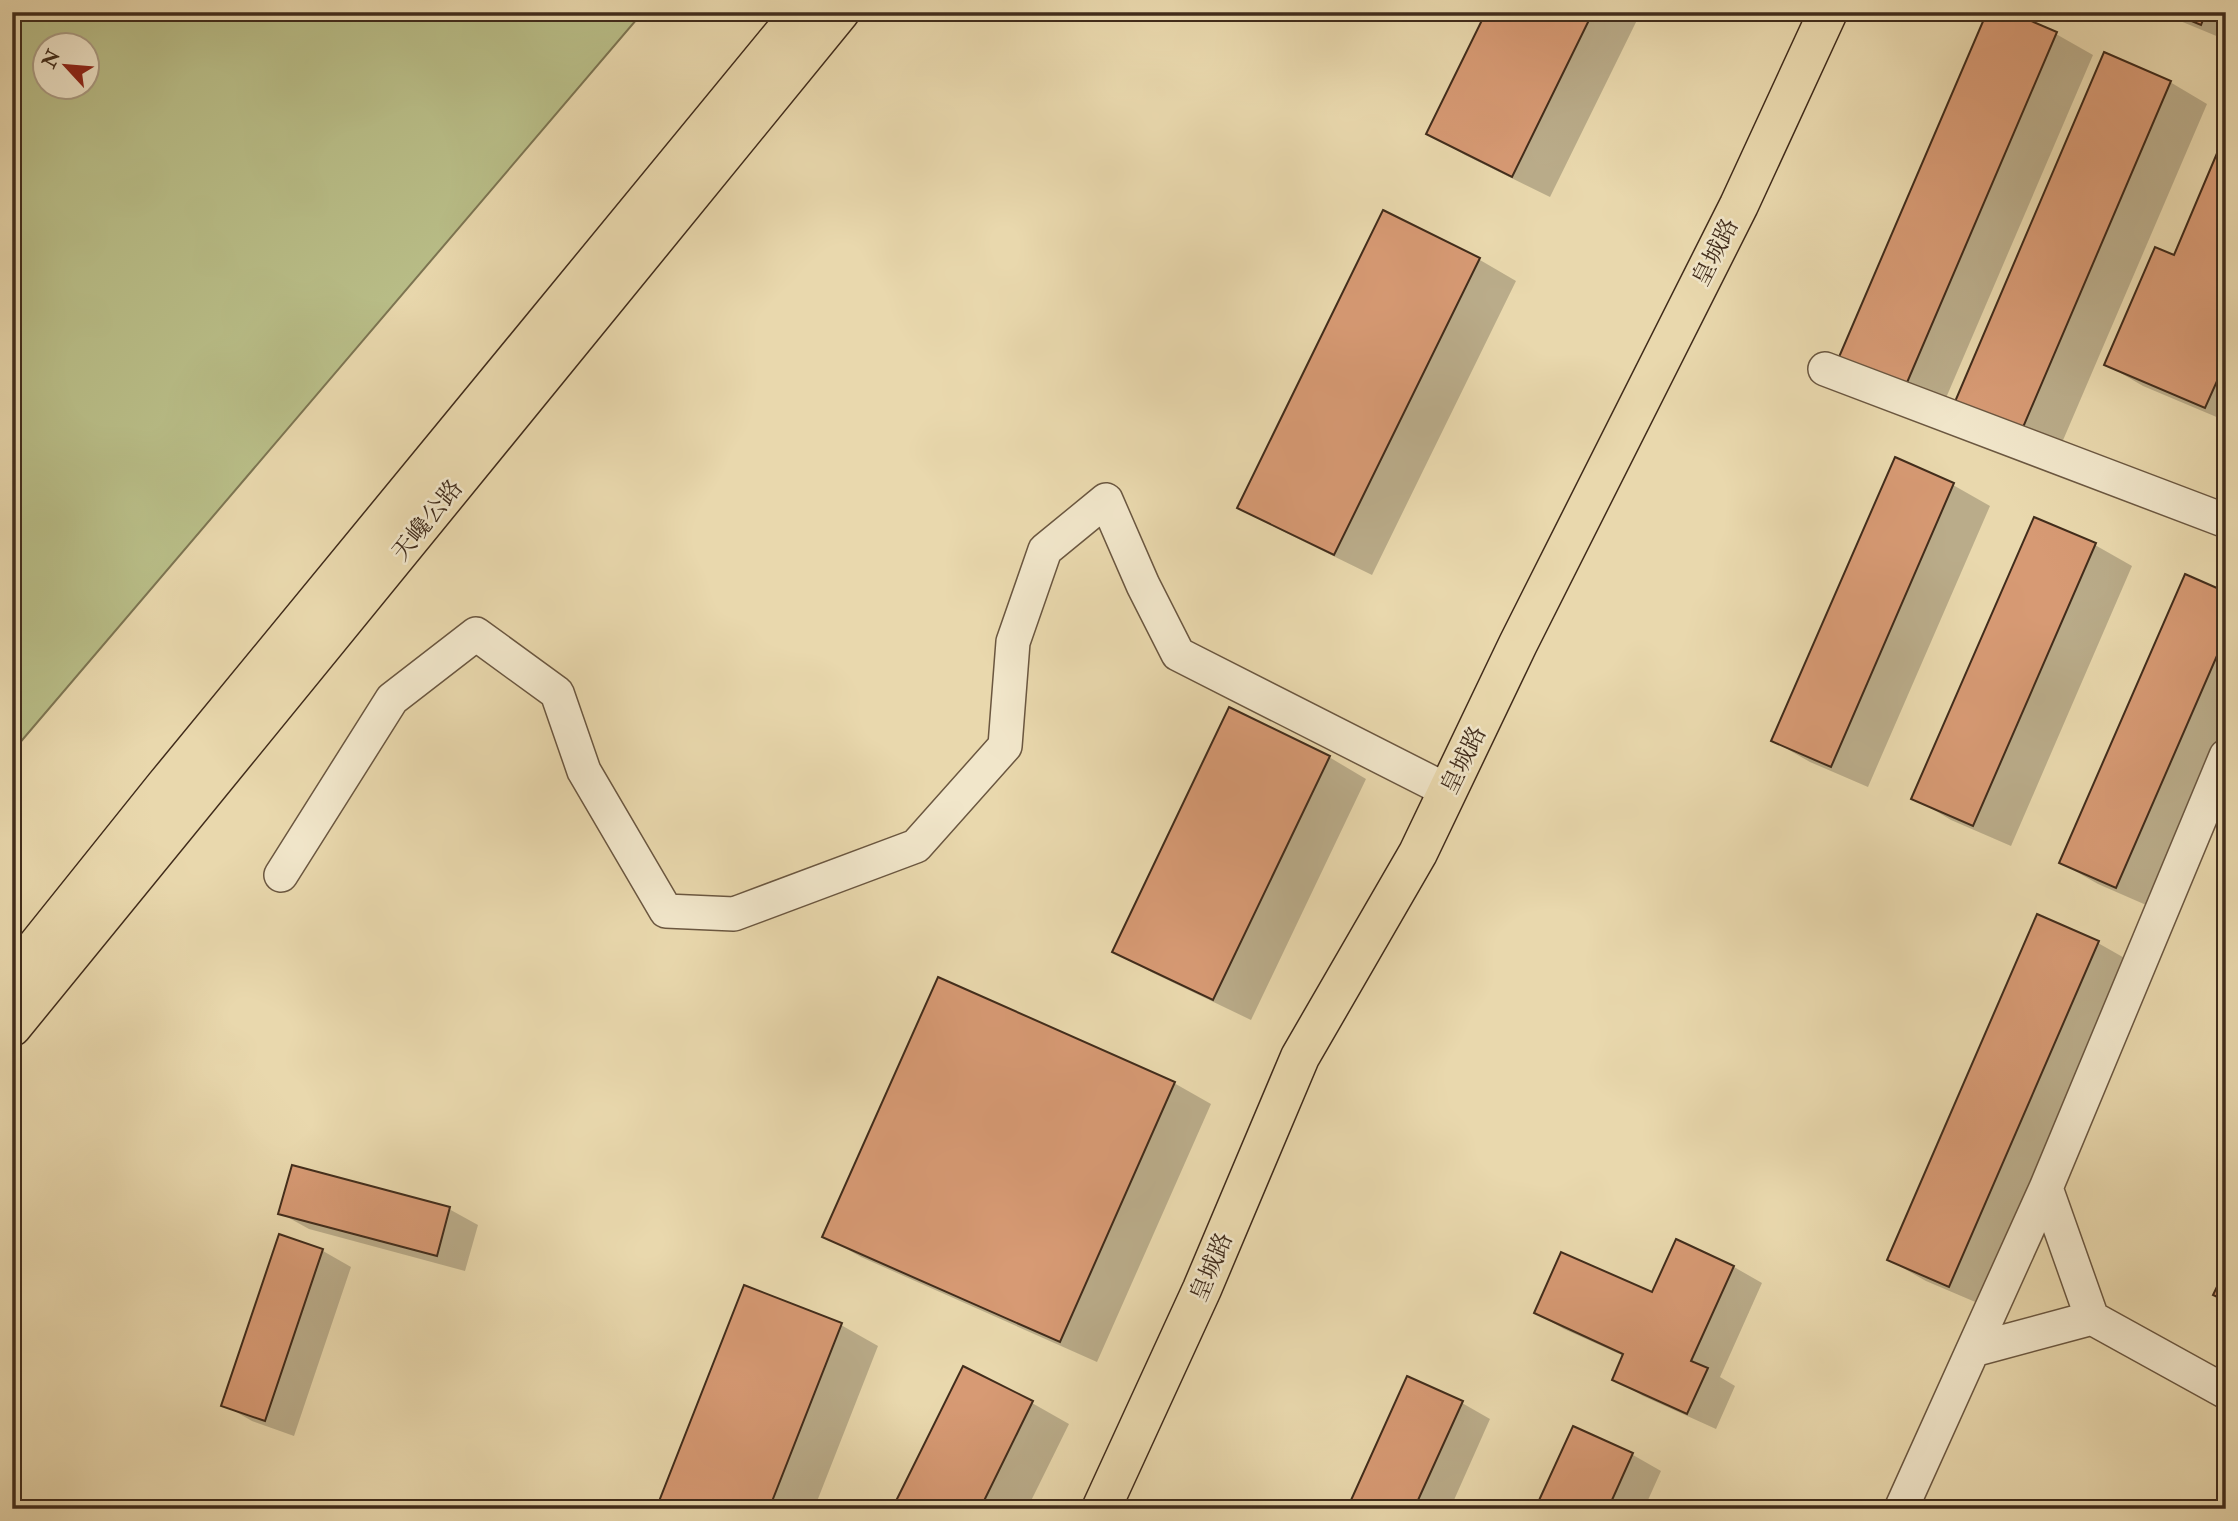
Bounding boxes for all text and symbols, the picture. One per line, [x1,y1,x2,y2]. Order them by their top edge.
north arrow [32,32,102,102]
text: N [37,45,67,73]
street label: 皇城路 [1685,213,1746,291]
street label: 天巉公路 [385,473,470,567]
street label: 皇城路 [1434,721,1493,799]
street label: 皇城路 [1183,1228,1240,1306]

